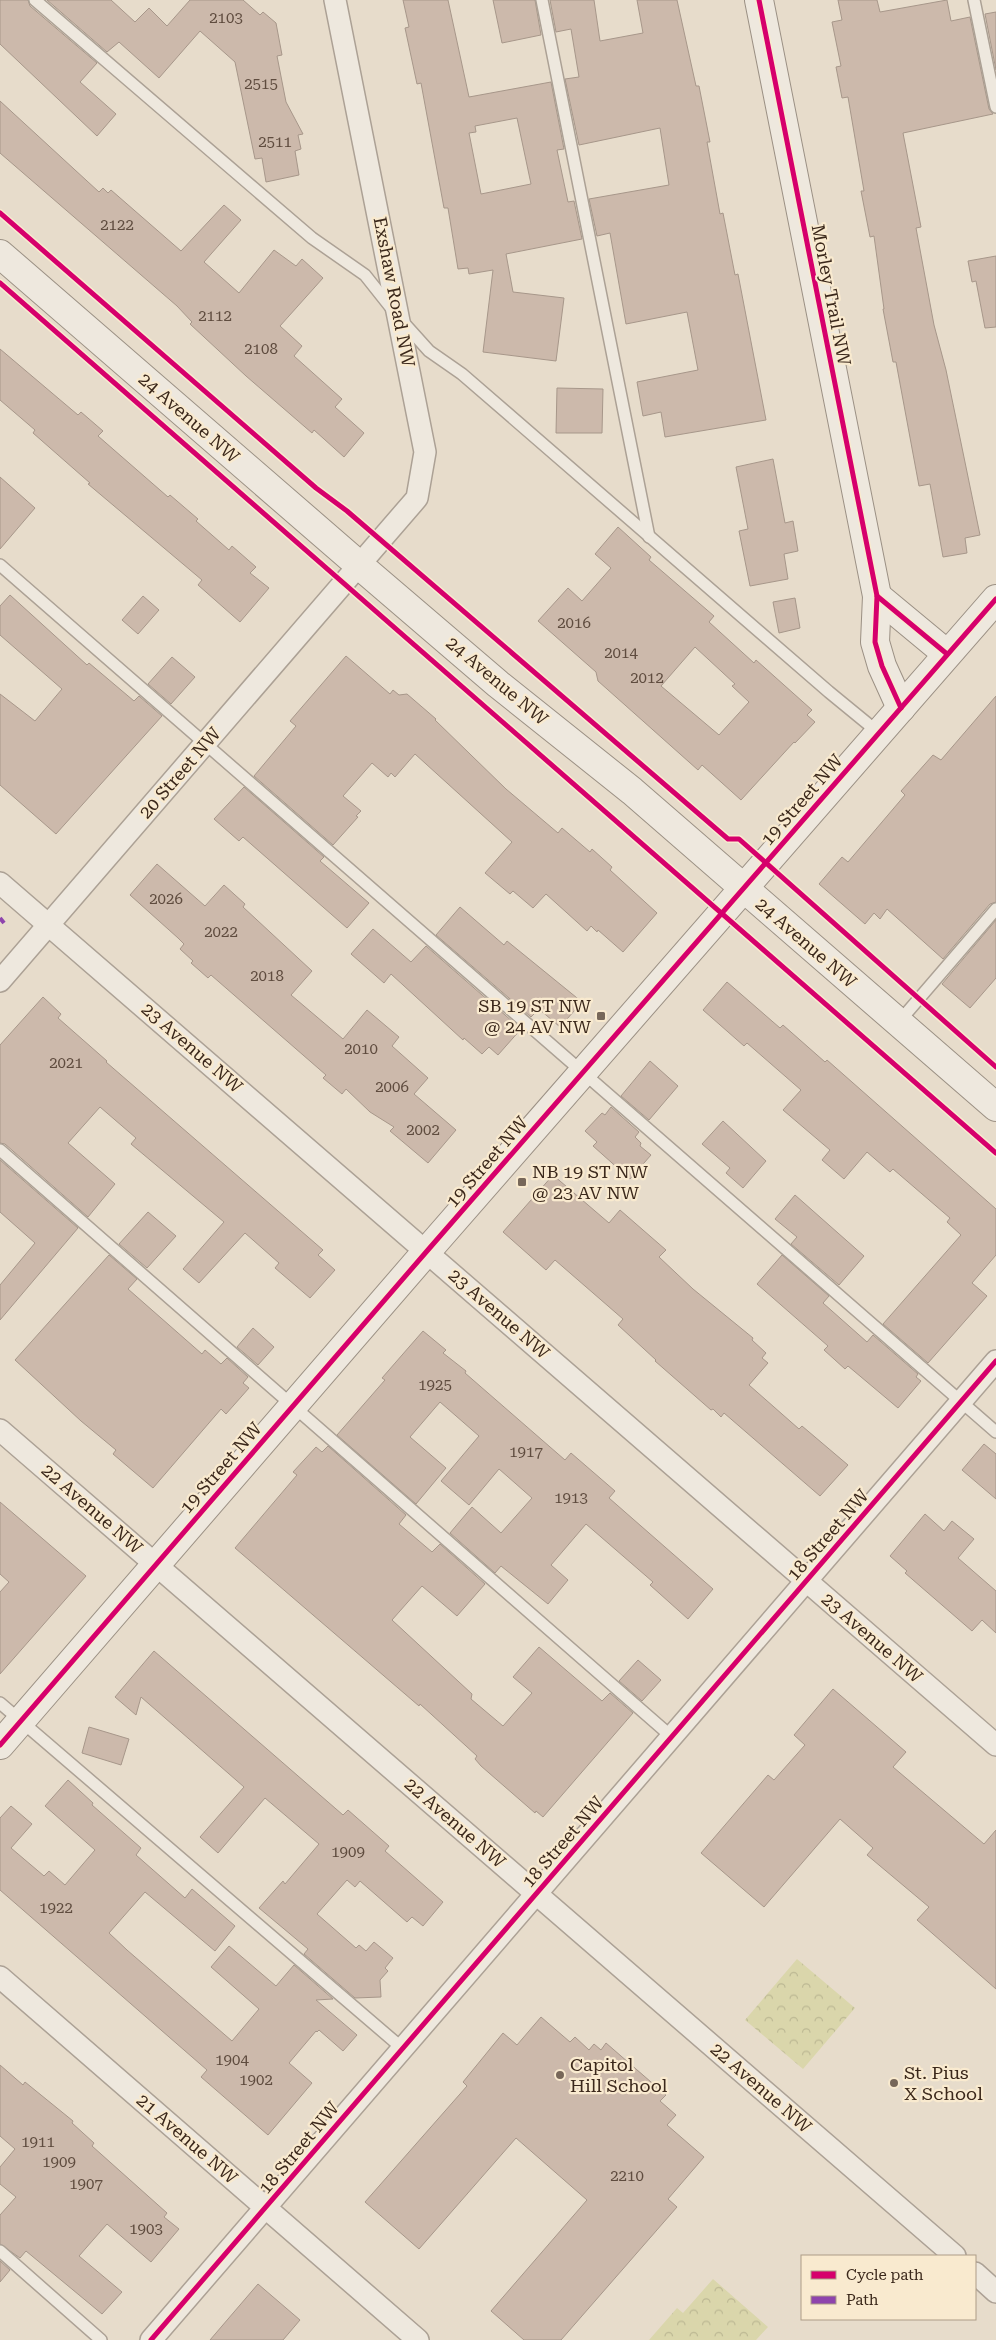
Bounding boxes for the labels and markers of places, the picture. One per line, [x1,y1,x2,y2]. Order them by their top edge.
place label: SB 19 ST NW @ 24 AV NW [478,995,592,1037]
marker: SB 19 ST NW @ 24 AV NW [595,1010,607,1022]
place label: NB 19 ST NW @ 23 AV NW [532,1161,649,1203]
marker: NB 19 ST NW @ 23 AV NW [516,1176,528,1188]
place label: Capitol Hill School [570,2054,668,2096]
place label: St. Pius X School [904,2062,983,2104]
marker: Capitol Hill School [554,2069,566,2081]
marker: St. Pius X School [888,2077,900,2089]

